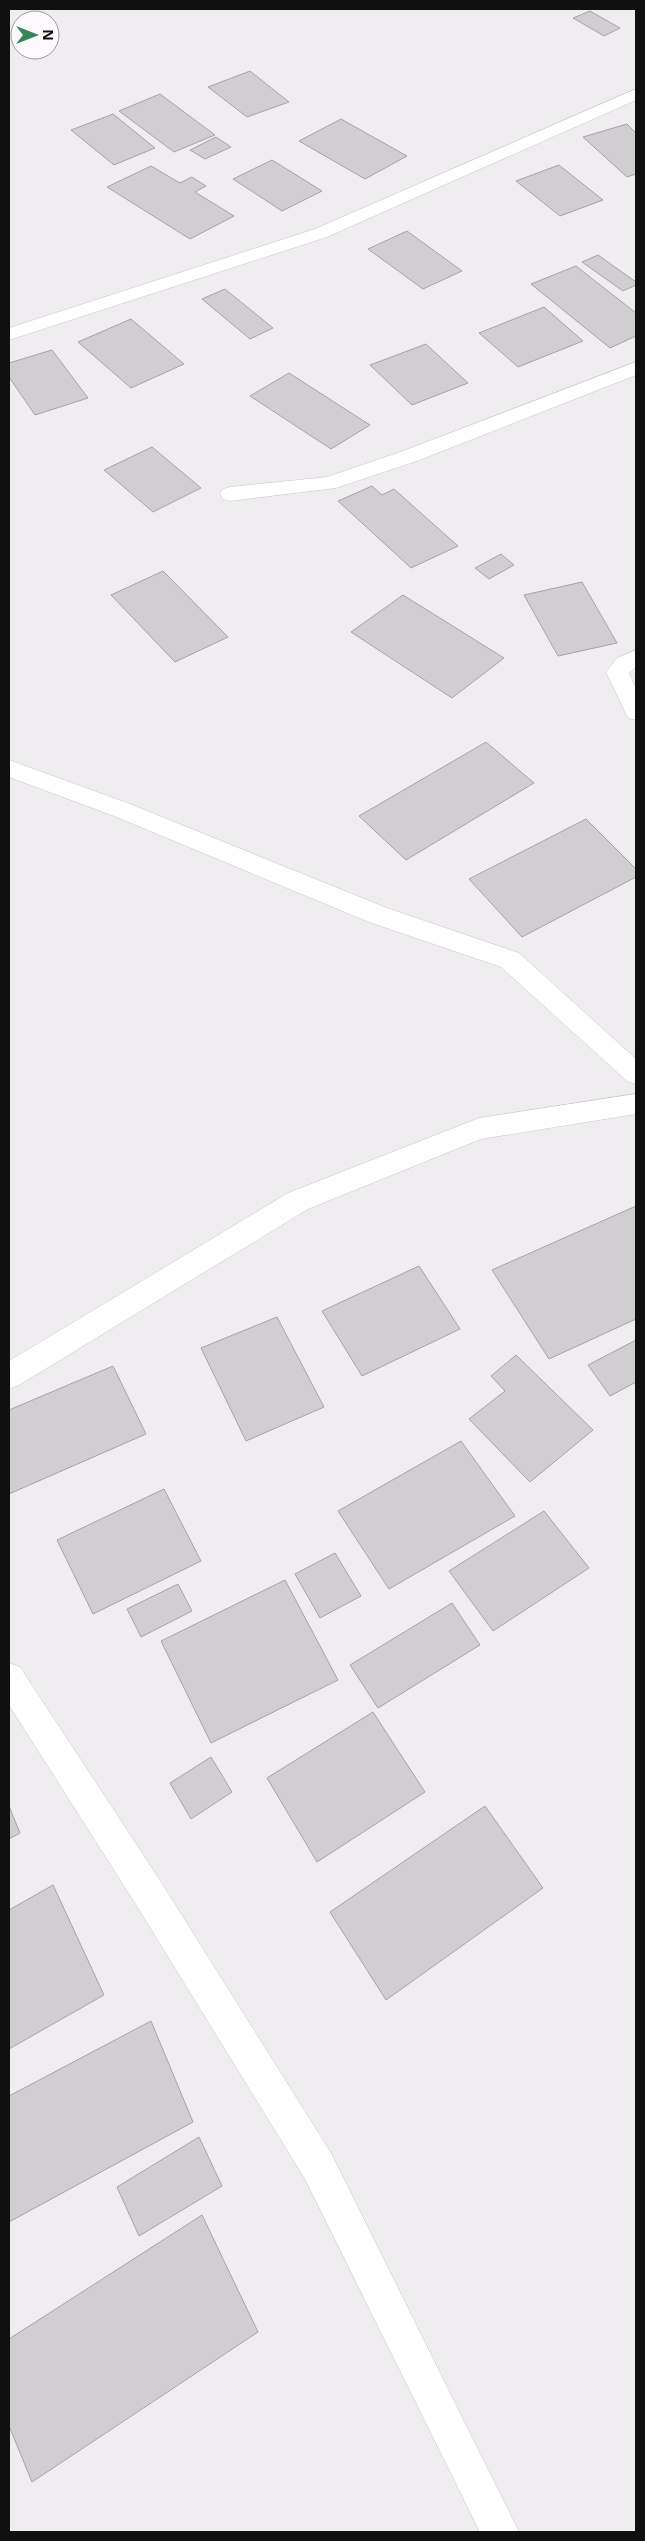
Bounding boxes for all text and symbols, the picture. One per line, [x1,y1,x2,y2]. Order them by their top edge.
north arrow [10,10,60,60]
text: N [39,29,58,41]

